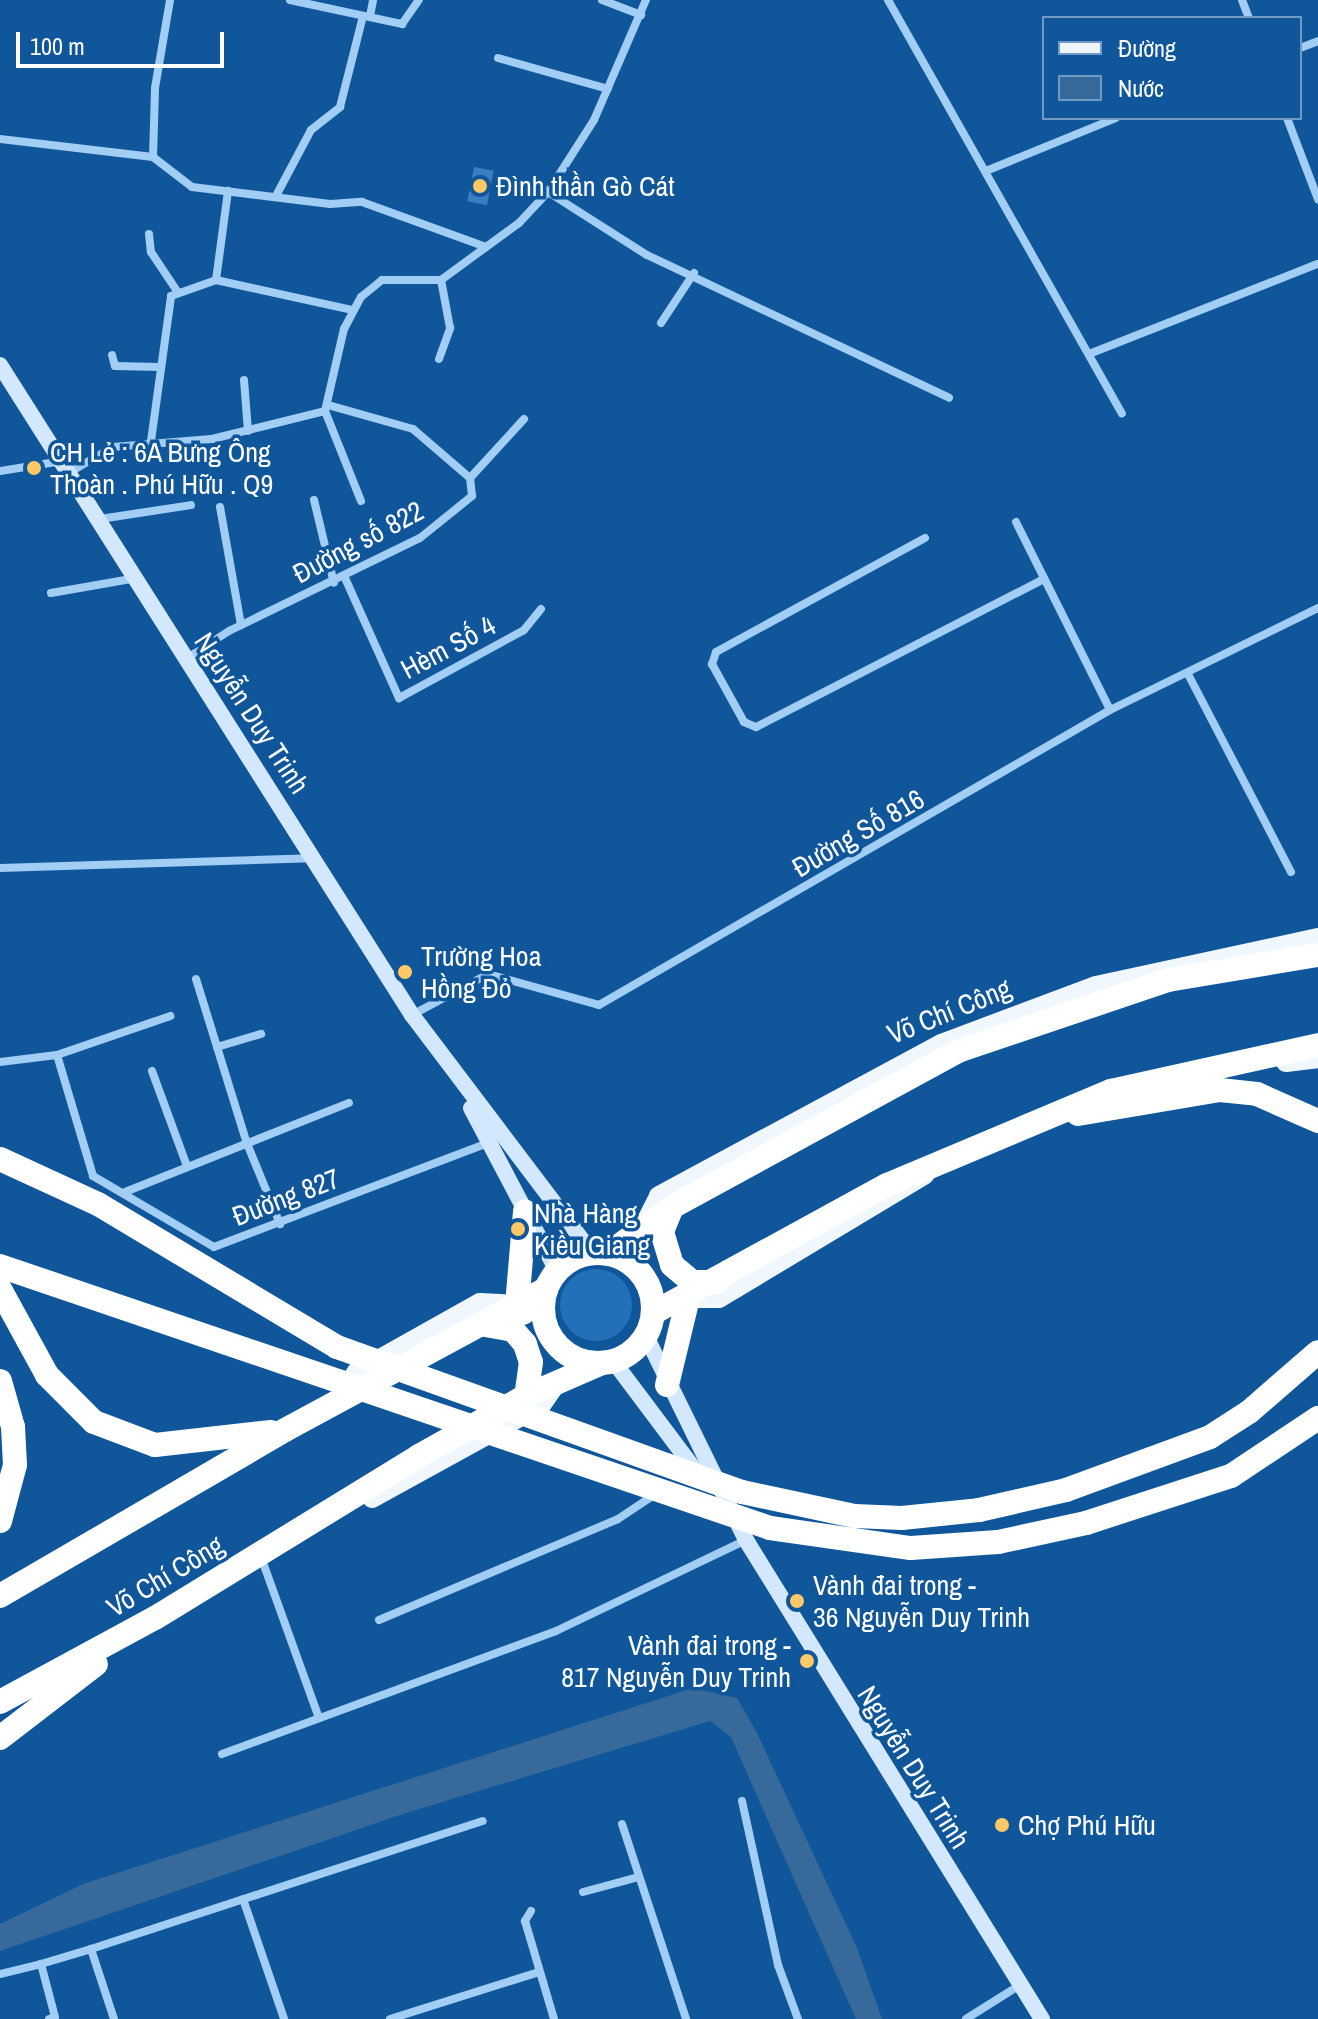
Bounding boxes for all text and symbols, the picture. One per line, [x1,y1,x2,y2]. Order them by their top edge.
scale bar [20,16,228,66]
legend [1042,16,1302,120]
text: 100 m [30,30,85,62]
text: Đường [1118,32,1176,64]
text: Nước [1118,72,1164,104]
place label: Đình thần Gò Cát [496,169,675,203]
marker: Đình thần Gò Cát [471,177,489,195]
place label: CH Lẻ : 6A Bưng Ông Thoàn . Phú Hữu . Q9 [50,435,273,501]
marker: CH Lẻ : 6A Bưng Ông Thoàn . Phú Hữu . Q9 [25,459,43,477]
street label: Đường số 822 [287,494,429,590]
street label: Hèm Số 4 [395,608,501,686]
street label: Nguyễn Duy Trinh [187,626,317,800]
street label: Đường Số 816 [786,782,930,884]
place label: Trường Hoa Hồng Đỏ [421,939,541,1005]
marker: Trường Hoa Hồng Đỏ [396,963,414,981]
street label: Võ Chí Công [882,971,1016,1051]
street label: Đường 827 [228,1161,344,1233]
place label: Nhà Hàng Kiều Giang [534,1196,650,1262]
marker: Nhà Hàng Kiều Giang [509,1220,527,1238]
street label: Võ Chí Công [101,1528,229,1624]
place label: Vành đai trong - 36 Nguyễn Duy Trinh [813,1568,1030,1634]
marker: Vành đai trong - 36 Nguyễn Duy Trinh [788,1592,806,1610]
place label: Vành đai trong - 817 Nguyễn Duy Trinh [561,1628,791,1694]
marker: Vành đai trong - 817 Nguyễn Duy Trinh [798,1652,816,1670]
street label: Nguyễn Duy Trinh [851,1679,977,1855]
place label: Chợ Phú Hữu [1018,1808,1156,1842]
marker: Chợ Phú Hữu [993,1816,1011,1834]

